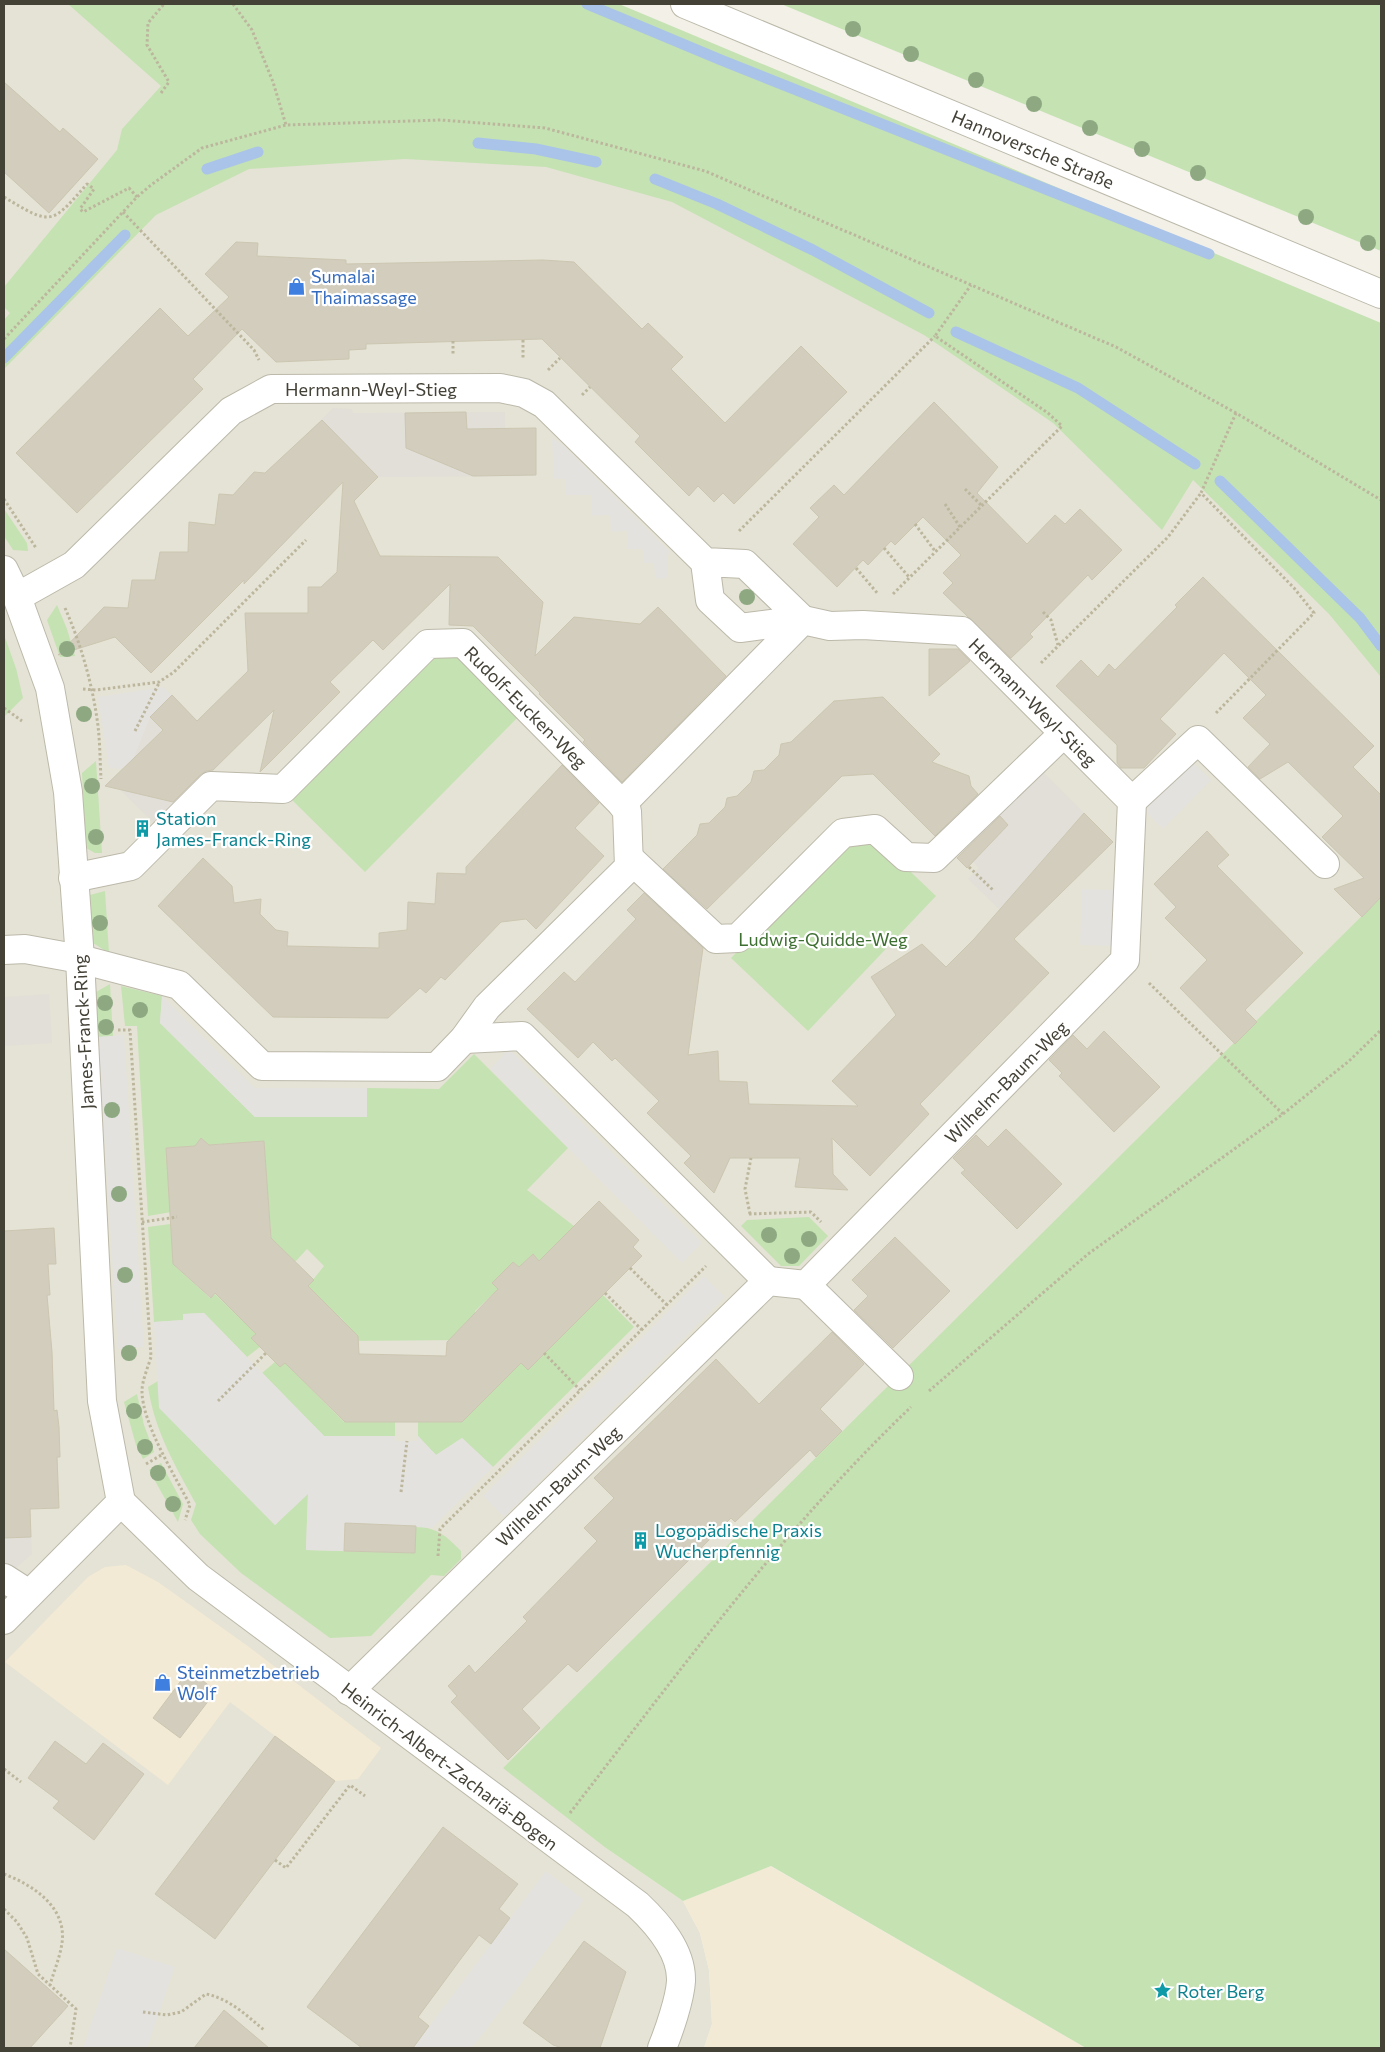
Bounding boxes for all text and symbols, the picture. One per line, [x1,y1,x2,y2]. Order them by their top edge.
street label: Hannoversche Straße [949,105,1117,193]
place label: Sumalai Thaimassage [311,265,417,308]
shop icon: Sumalai Thaimassage [287,276,307,296]
street label: Hermann-Weyl-Stieg [285,378,457,400]
street label: Hermann-Weyl-Stieg [964,633,1102,771]
street label: Rudolf-Eucken-Weg [460,641,592,773]
place label: Station James-Franck-Ring [156,807,311,850]
building icon: Station James-Franck-Ring [132,818,152,838]
park label: Ludwig-Quidde-Weg [738,928,908,950]
street label: James-Franck-Ring [68,954,98,1110]
street label: Wilhelm-Baum-Weg [940,1016,1072,1148]
street label: Wilhelm-Baum-Weg [491,1421,625,1551]
place label: Logopädische Praxis Wucherpfennig [655,1519,822,1562]
building icon: Logopädische Praxis Wucherpfennig [631,1530,651,1550]
place label: Steinmetzbetrieb Wolf [177,1661,320,1704]
shop icon: Steinmetzbetrieb Wolf [153,1672,173,1692]
street label: Heinrich-Albert-Zachariä-Bogen [337,1677,563,1855]
place label: Roter Berg [1177,1980,1265,2002]
place icon: Roter Berg [1153,1981,1173,2001]

